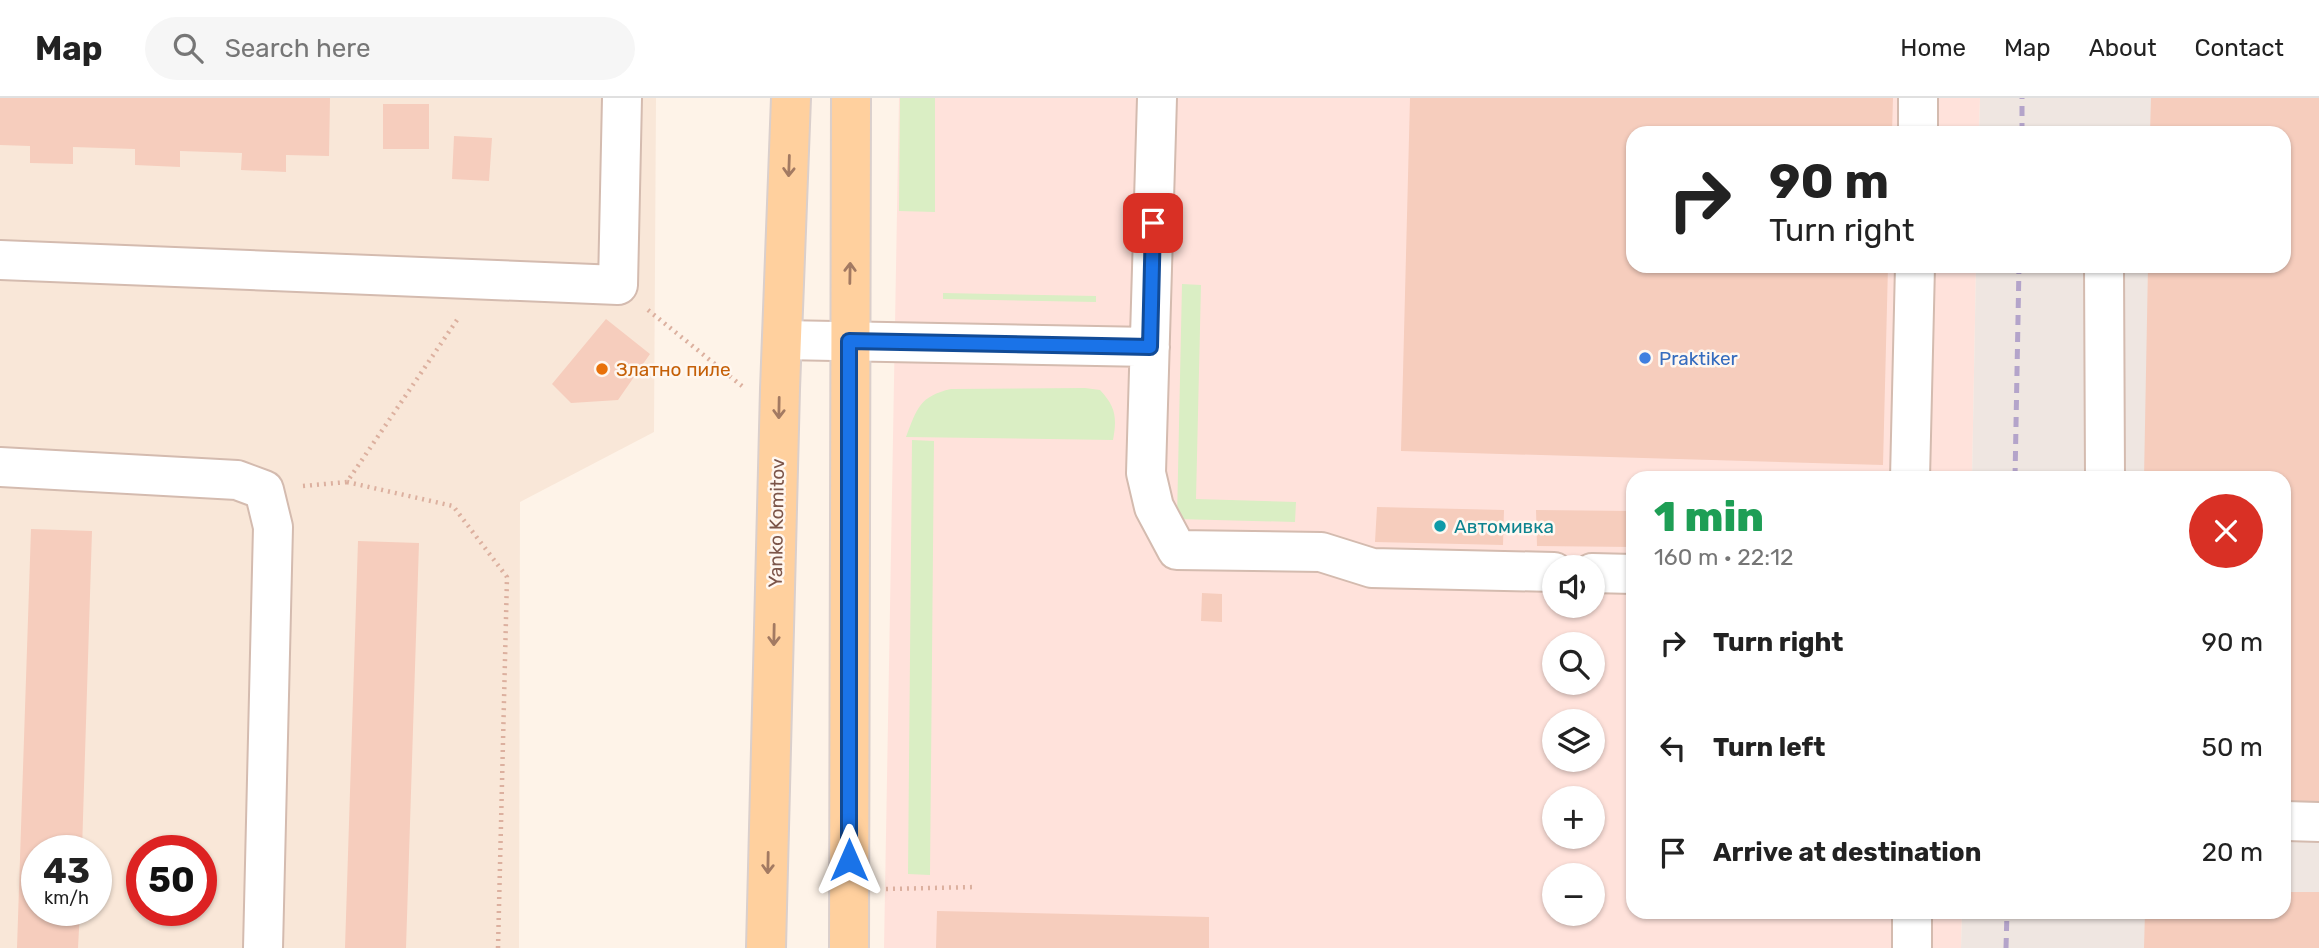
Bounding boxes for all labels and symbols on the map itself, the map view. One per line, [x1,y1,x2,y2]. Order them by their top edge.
one-way arrow [782,154,795,177]
pin [1123,193,1183,253]
one-way arrow [843,262,857,285]
place label: Praktiker [1659,347,1739,370]
marker: Praktiker [1637,350,1653,366]
place label: Златно пиле [616,358,731,381]
marker: Златно пиле [594,361,610,377]
one-way arrow [773,396,786,419]
street label: Yanko Komitov [764,458,789,588]
place label: Автомивка [1454,515,1554,538]
marker: Автомивка [1432,518,1448,534]
one-way arrow [767,624,780,647]
position arrow [812,823,886,897]
speed limit sign: 50 [126,835,217,926]
one-way arrow [762,851,775,874]

